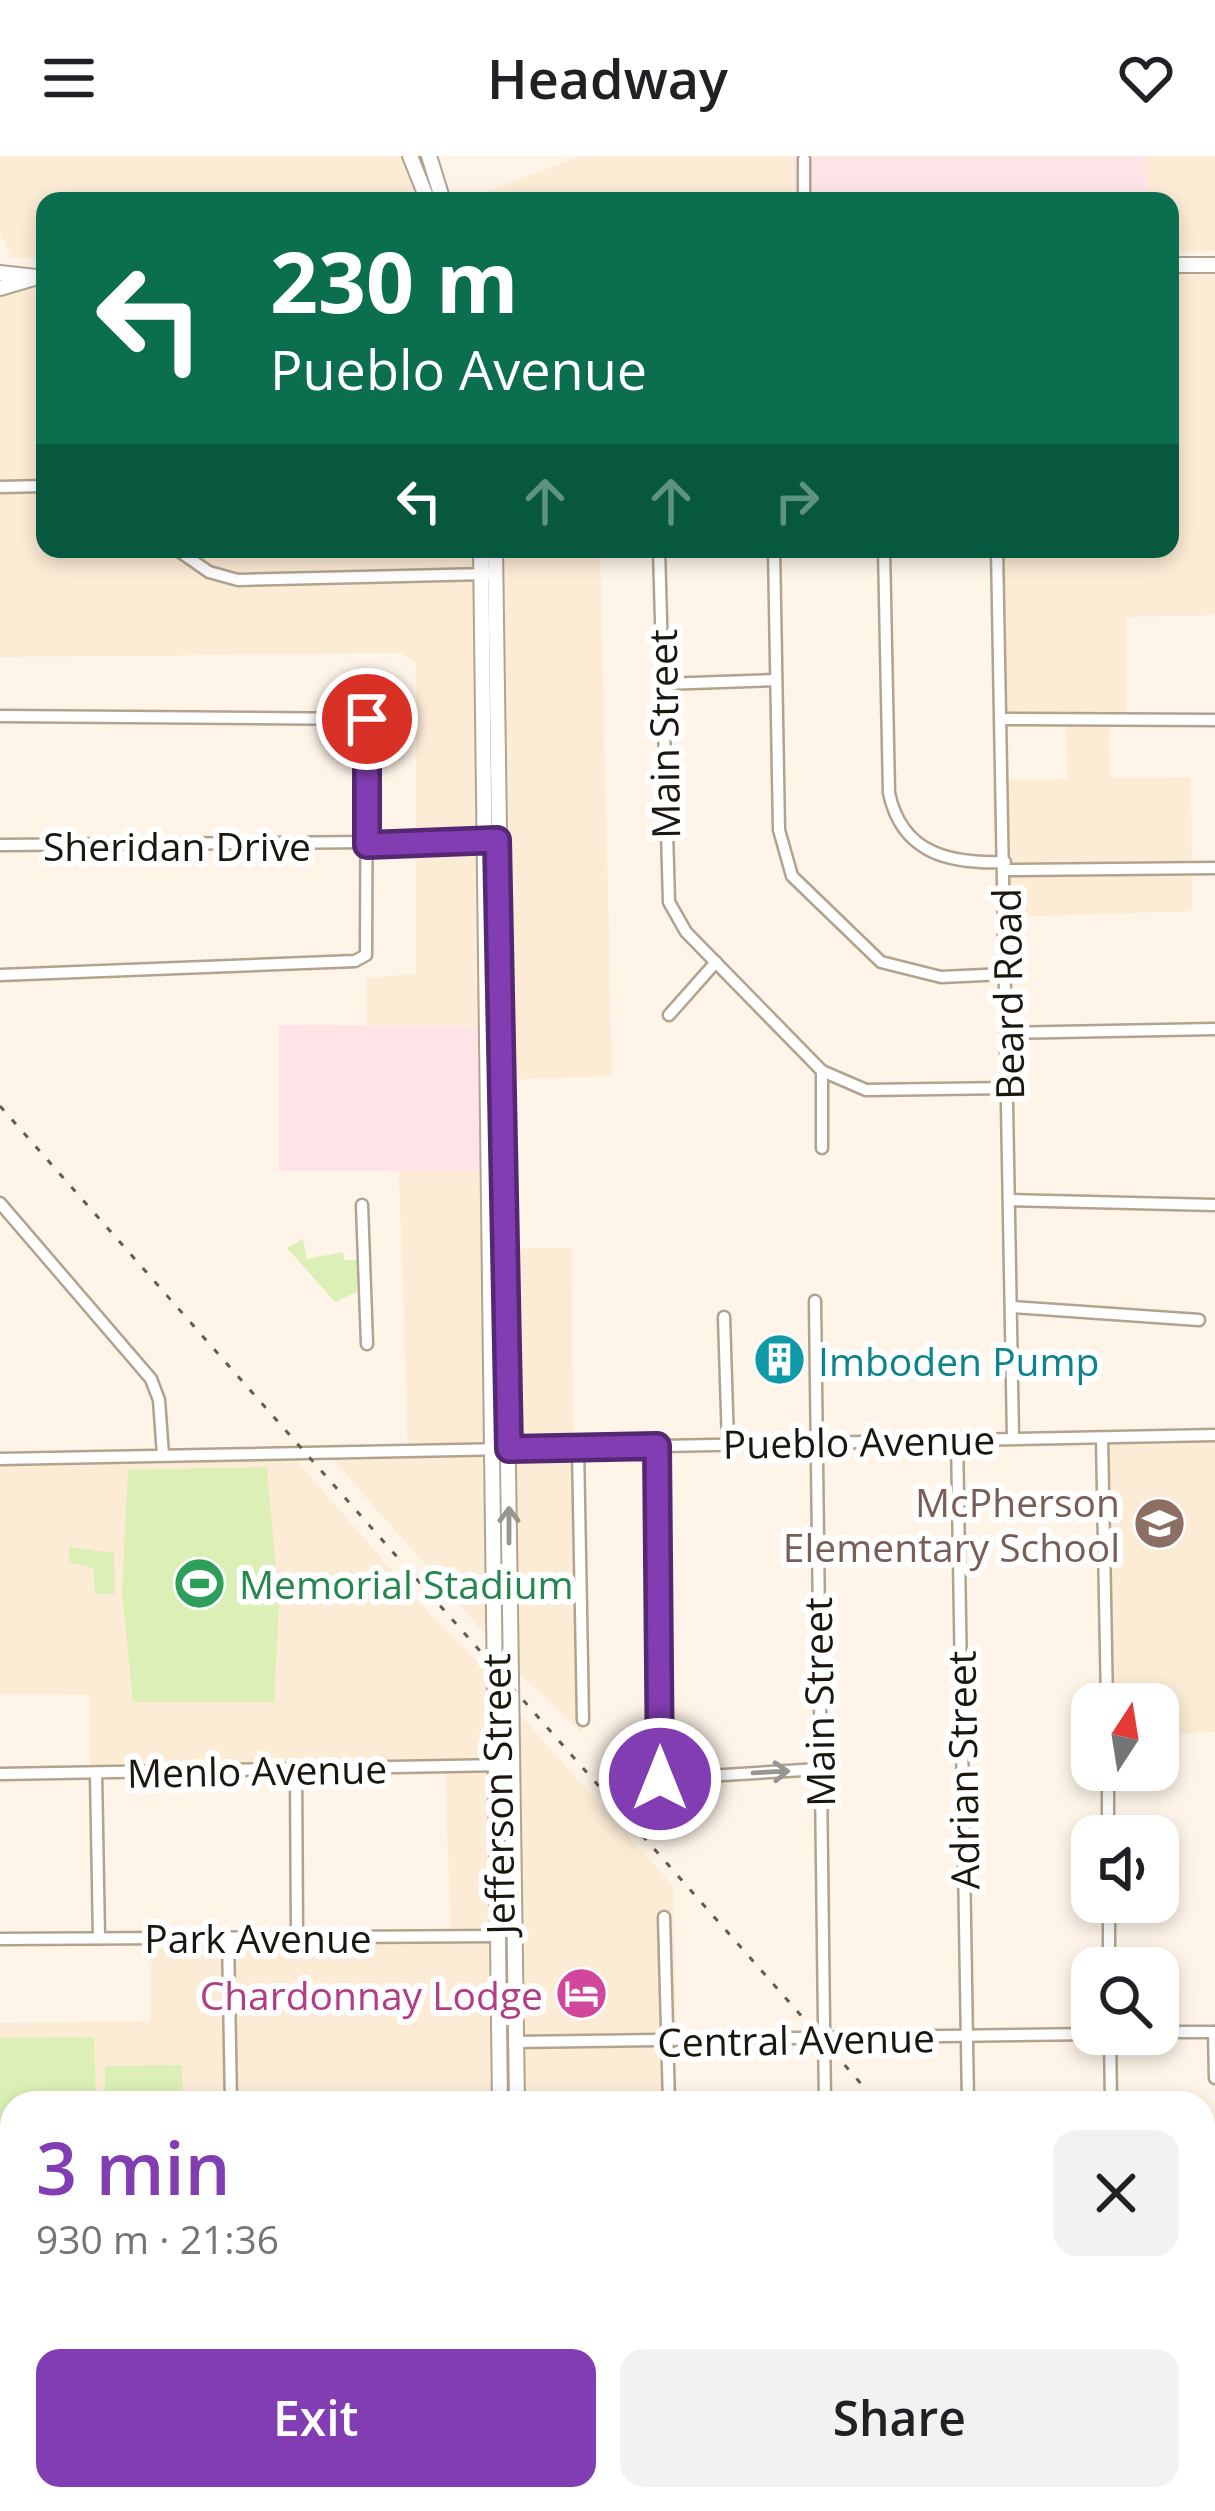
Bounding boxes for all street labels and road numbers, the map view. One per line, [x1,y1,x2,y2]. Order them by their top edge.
street label: Main Street [635,629,691,839]
street label: Sheridan Drive [43,819,311,872]
street label: Beard Road [979,888,1035,1100]
street label: Pueblo Avenue [722,1412,996,1470]
street label: Main Street [790,1597,846,1807]
street label: Adrian Street [933,1650,991,1890]
street label: Jefferson Street [468,1653,526,1939]
street label: Menlo Avenue [127,1741,387,1799]
street label: Park Avenue [144,1911,372,1964]
street label: Central Avenue [657,2010,935,2068]

